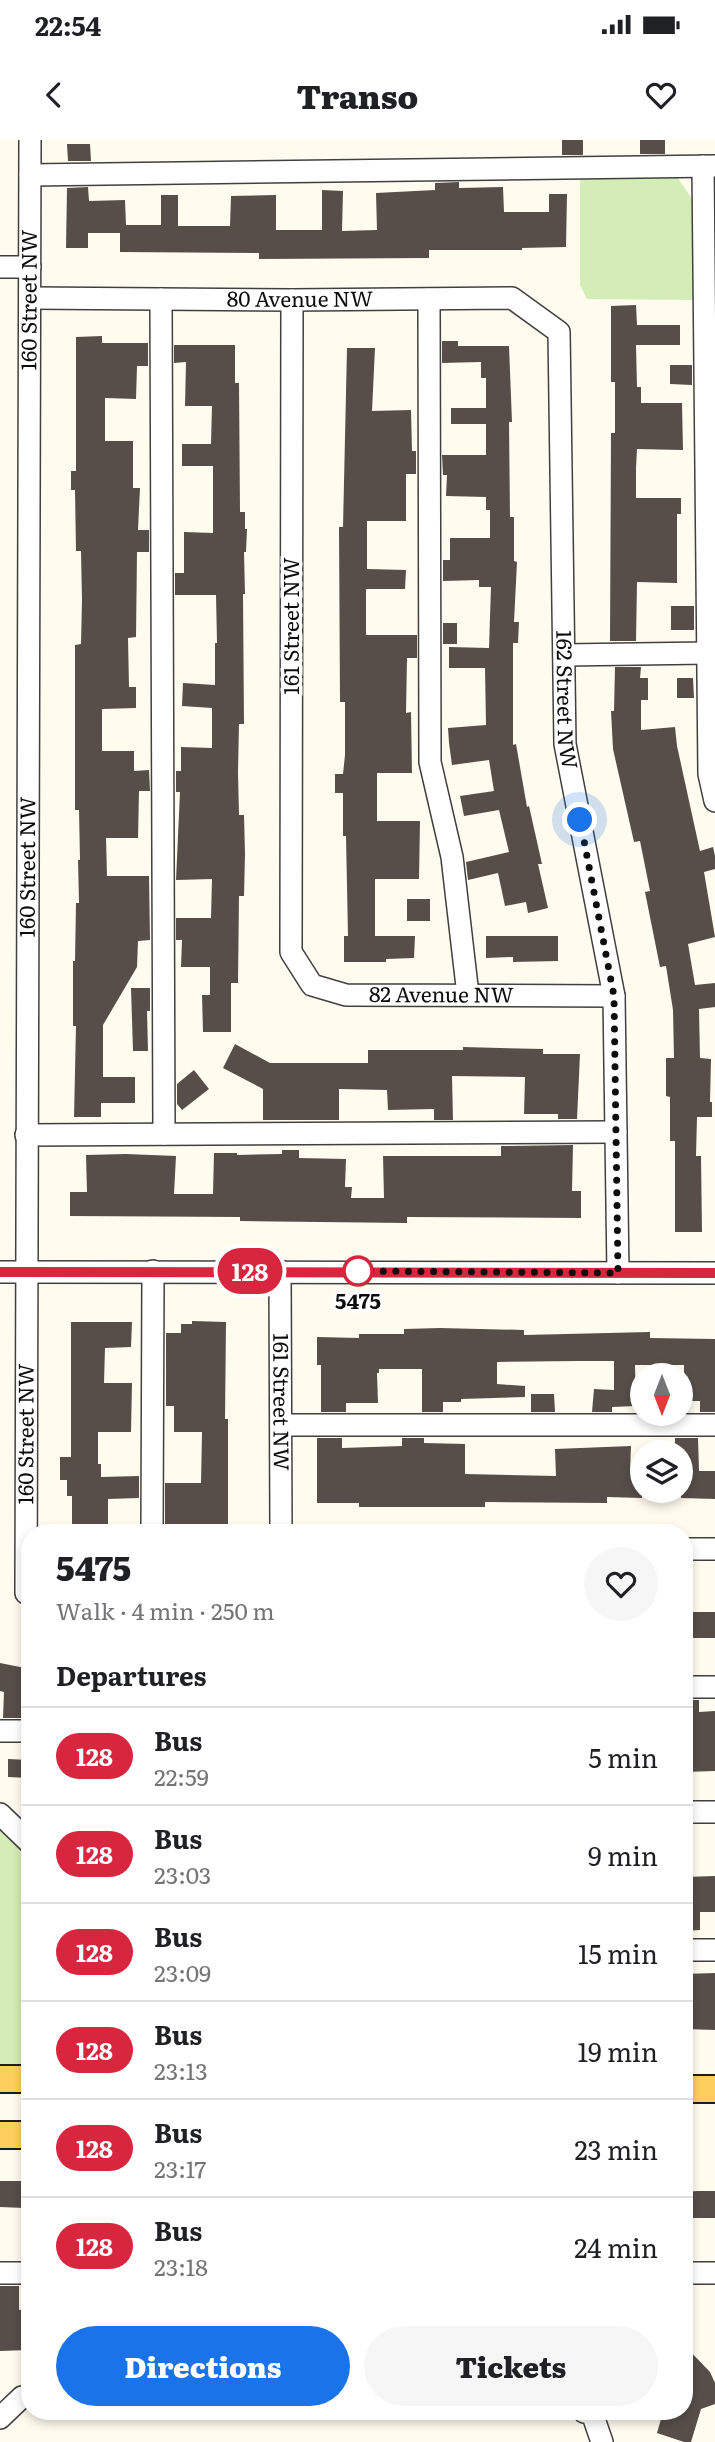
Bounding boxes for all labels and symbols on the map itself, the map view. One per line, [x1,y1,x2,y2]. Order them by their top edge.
street label: 160 Street NW [11,229,43,371]
street label: 80 Avenue NW [227,281,373,313]
street label: 161 Street NW [274,557,305,695]
street label: 162 Street NW [550,630,588,772]
street label: 160 Street NW [10,796,41,938]
your location [562,802,597,837]
street label: 82 Avenue NW [369,977,514,1009]
line badge: 128 [210,1248,290,1294]
marker: 5475 [343,1256,373,1286]
place label: 5475 [335,1284,381,1315]
street label: 161 Street NW [267,1333,299,1471]
street label: 160 Street NW [8,1363,40,1505]
north arrow [630,1363,693,1426]

